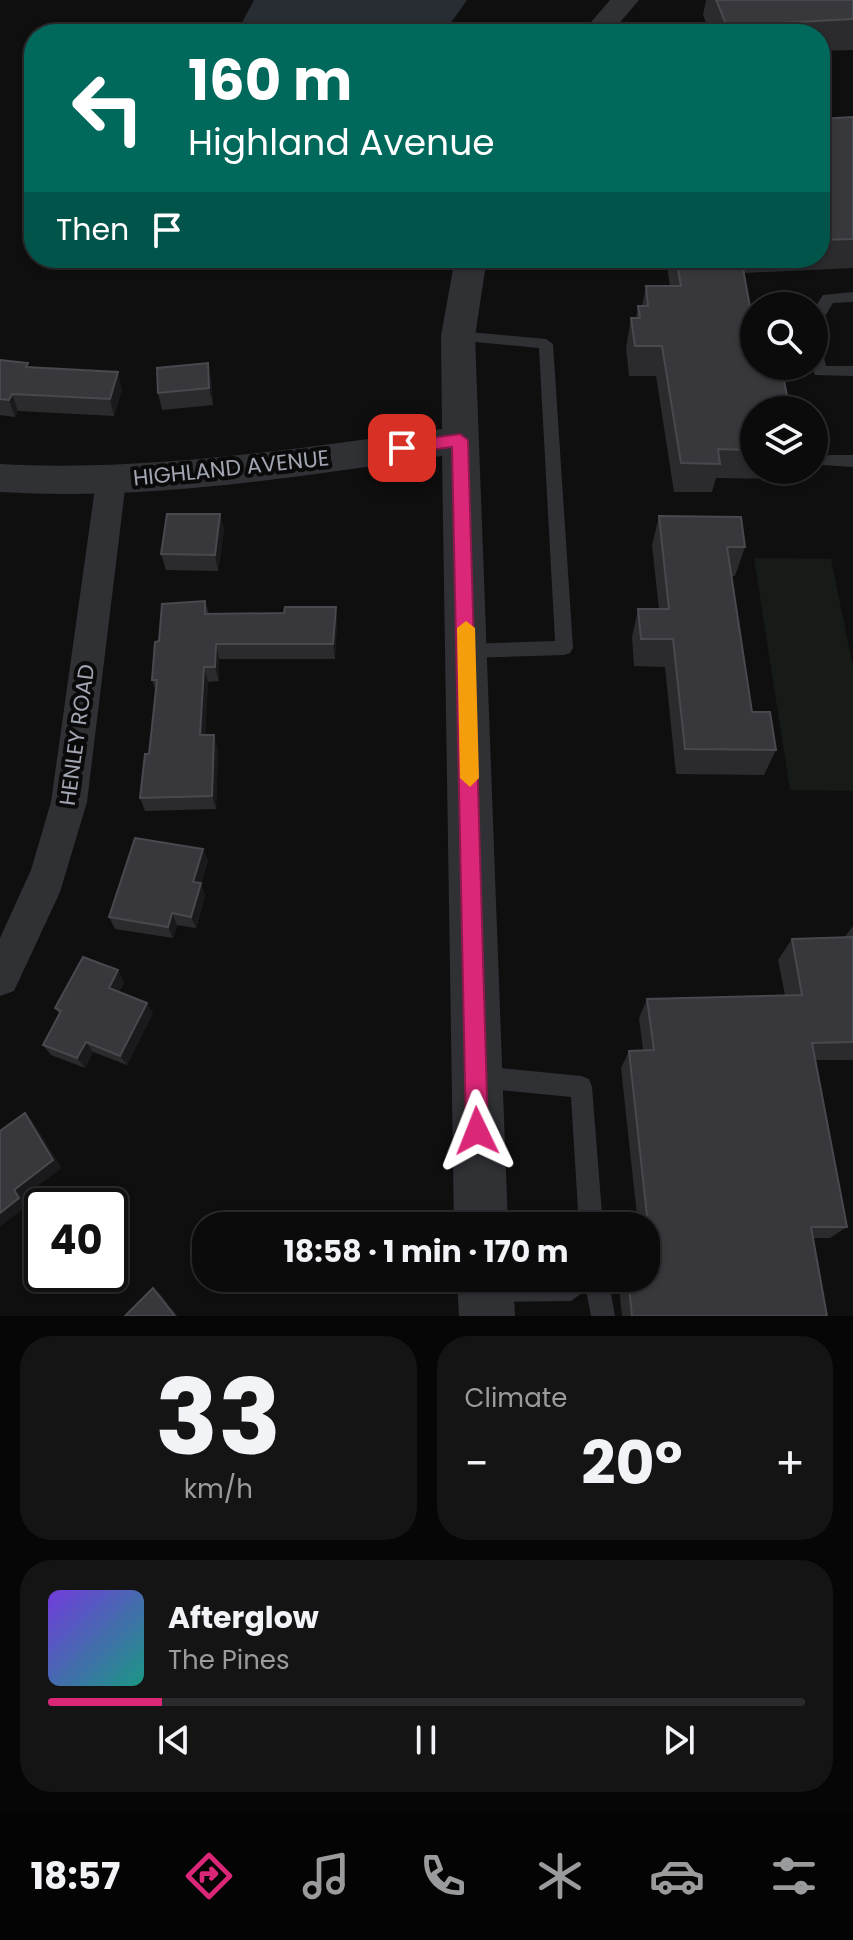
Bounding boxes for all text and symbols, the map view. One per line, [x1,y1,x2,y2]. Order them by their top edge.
text: 160 m [188,41,352,120]
icon: left [56,56,160,160]
text: Highland Avenue [188,117,495,168]
text: Then [56,208,129,251]
icon: arrive [145,208,189,252]
map controls [740,292,828,484]
button: search [740,292,828,380]
button: layers [740,396,828,484]
pin [368,414,436,482]
icon: arrive [380,426,424,470]
street label: HIGHLAND AVENUE [132,442,330,494]
street label: HENLEY ROAD [52,662,102,808]
position arrow [435,1089,519,1173]
speed limit sign: 40 [24,1188,128,1292]
text: 18:58 · 1 min · 170 m [283,1230,569,1273]
text: 33 [155,1345,281,1490]
text: Climate [465,1380,567,1416]
text: 20° [581,1421,682,1505]
text: − [465,1433,489,1494]
text: + [775,1433,805,1494]
text: km/h [184,1471,253,1507]
text: Afterglow [168,1596,319,1639]
text: The Pines [168,1642,290,1678]
icon: previous [152,1718,196,1762]
icon: pause [404,1718,448,1762]
icon: next [657,1718,701,1762]
icon: directions [181,1848,237,1904]
icon: music [298,1848,354,1904]
icon: phone [415,1848,471,1904]
icon: climate [532,1848,588,1904]
icon: car [649,1848,705,1904]
icon: filters [766,1848,822,1904]
text: 18:57 [31,1851,120,1902]

